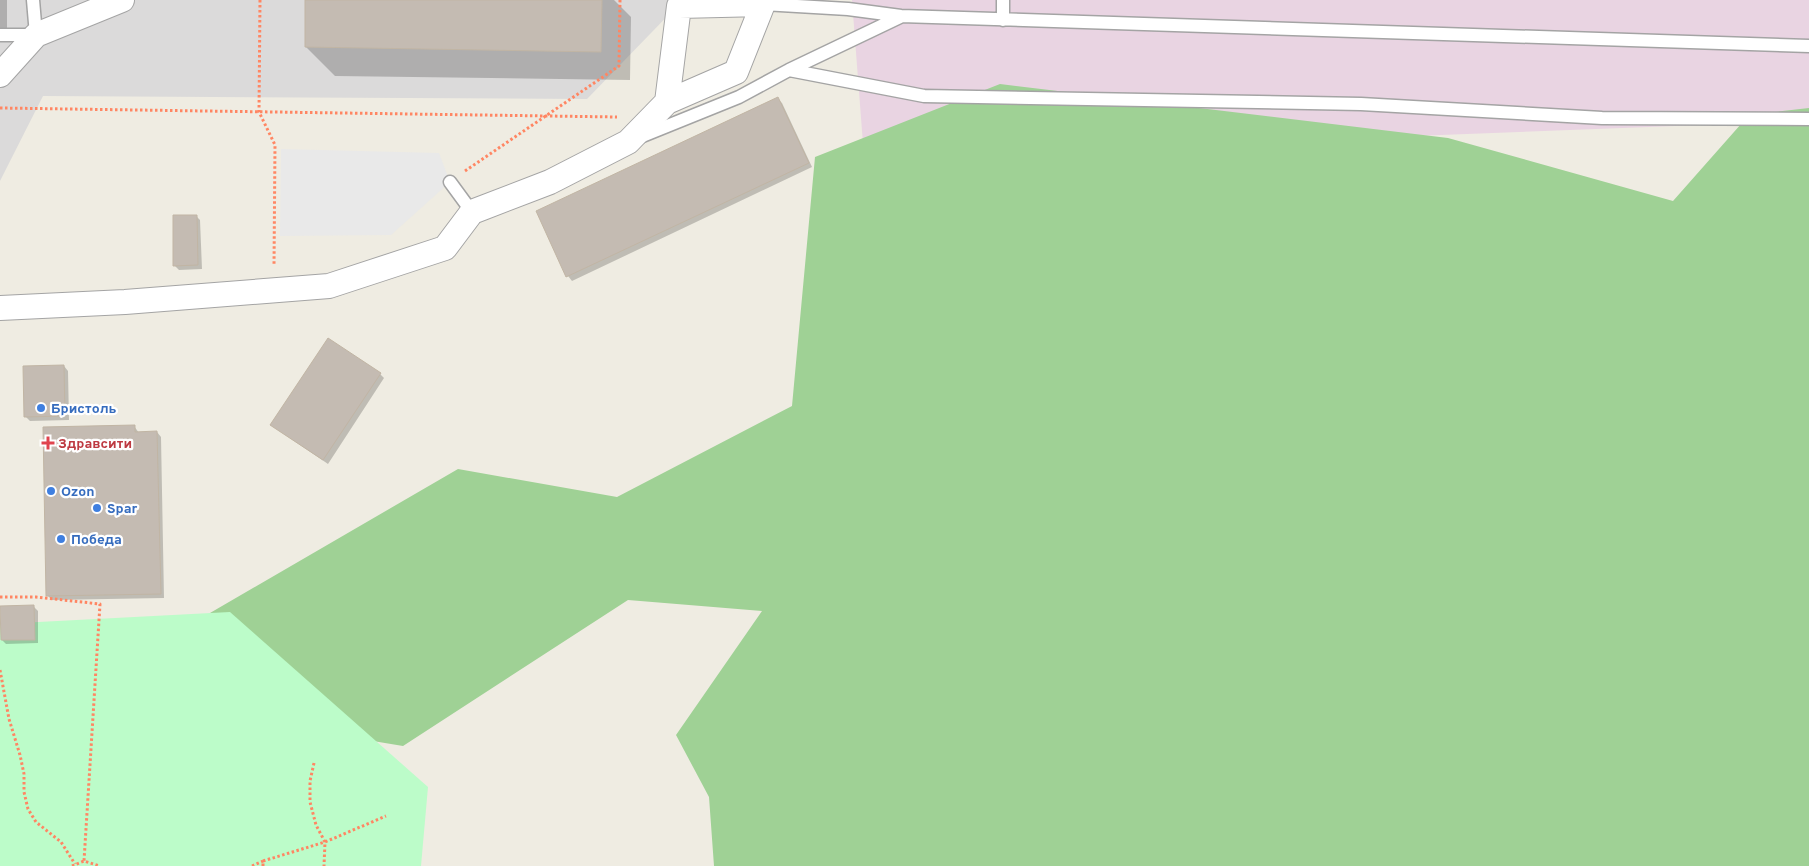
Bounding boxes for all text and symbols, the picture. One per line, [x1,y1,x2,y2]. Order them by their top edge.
place label: Бристоль [51,401,117,418]
marker: Бристоль [35,402,47,414]
place label: Здравсити [58,436,132,453]
marker: Здравсити [42,437,54,449]
place label: Ozon [61,484,94,501]
marker: Ozon [45,485,57,497]
place label: Spar [107,501,138,518]
marker: Spar [91,502,103,514]
place label: Победа [71,532,122,549]
marker: Победа [55,533,67,545]

